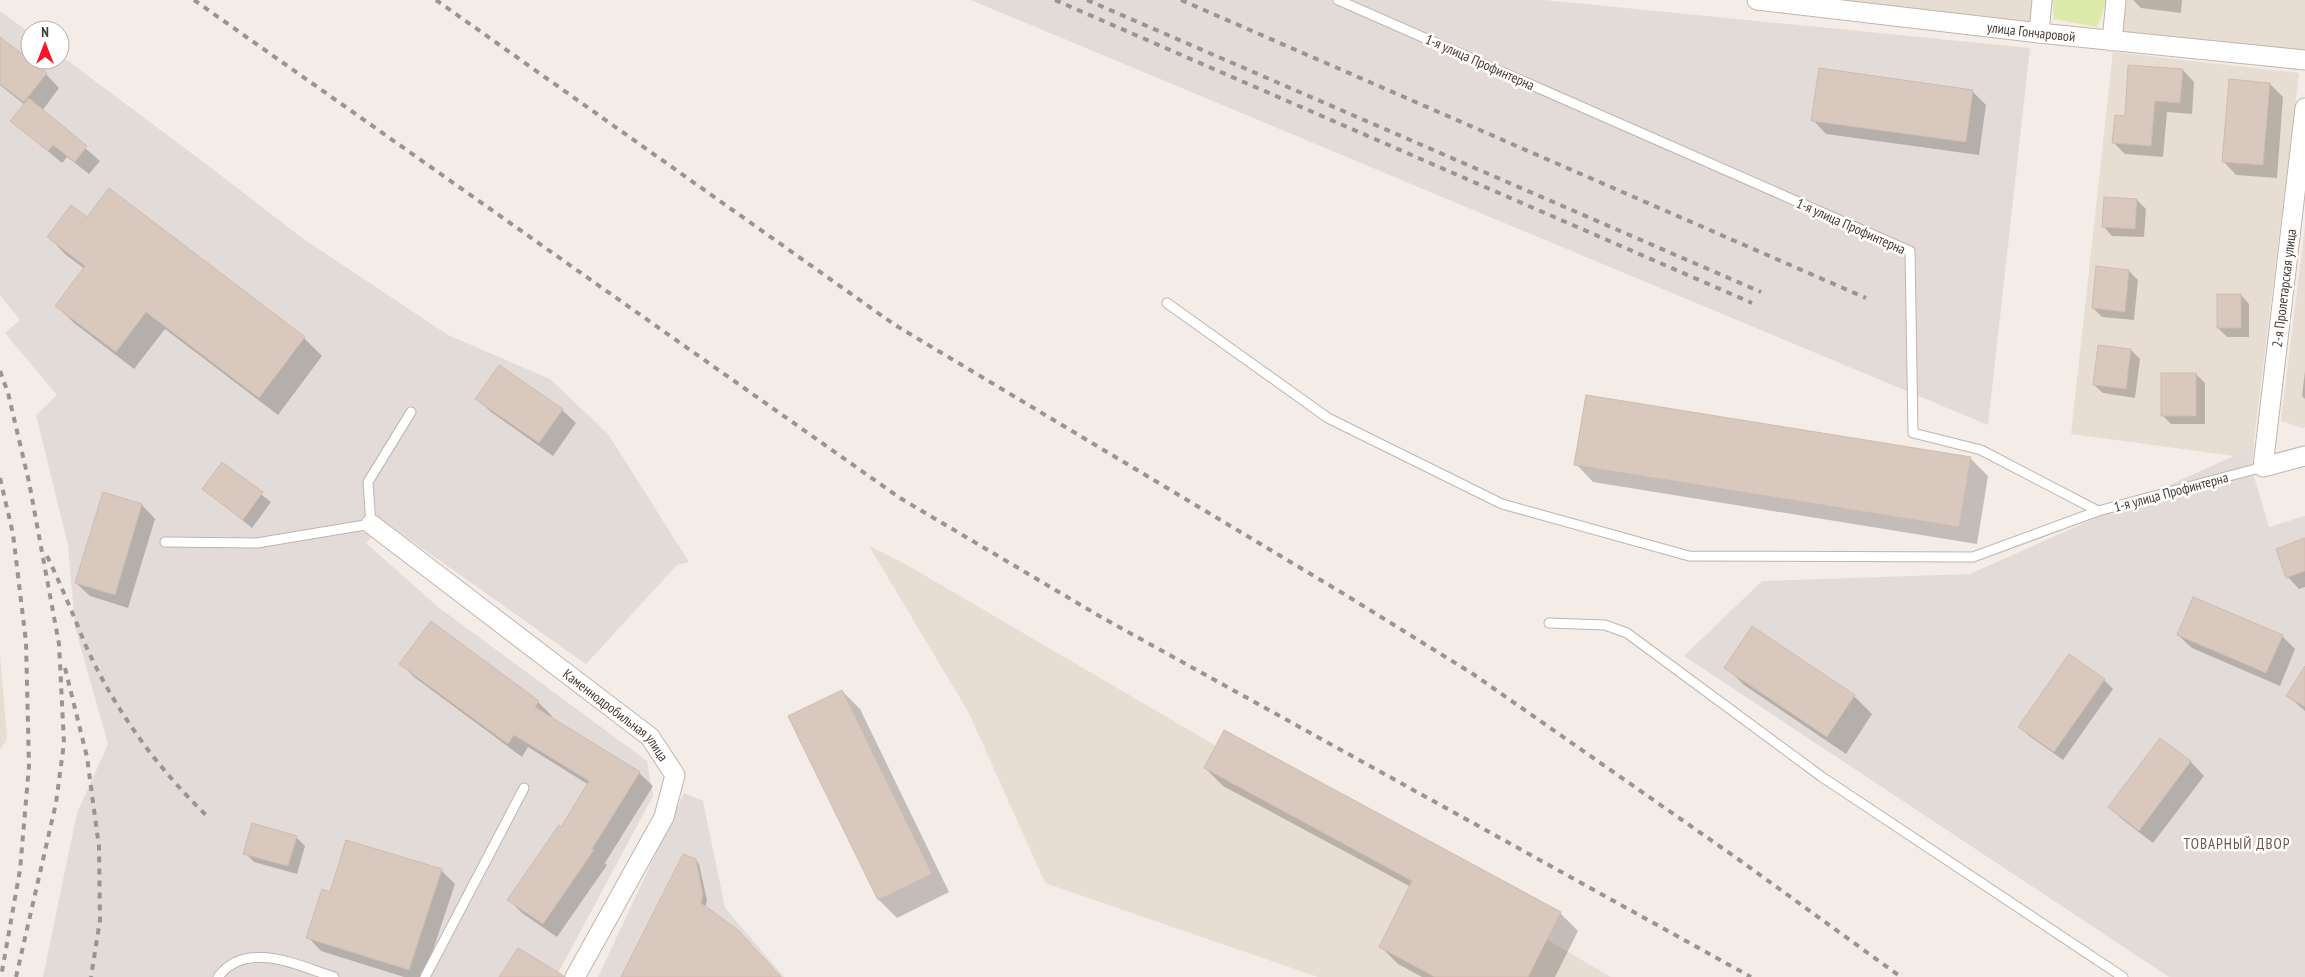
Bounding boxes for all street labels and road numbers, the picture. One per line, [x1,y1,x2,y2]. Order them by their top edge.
street label: улица Гончаровой [1986,18,2076,46]
street label: 1-я улица Профинтерна [1423,30,1537,94]
street label: 1-я улица Профинтерна [1794,194,1908,258]
street label: 2-я Пролетарская улица [2268,228,2300,348]
street label: 1-я улица Профинтерна [2112,468,2230,516]
street label: Каменнодробильная улица [559,665,672,765]

